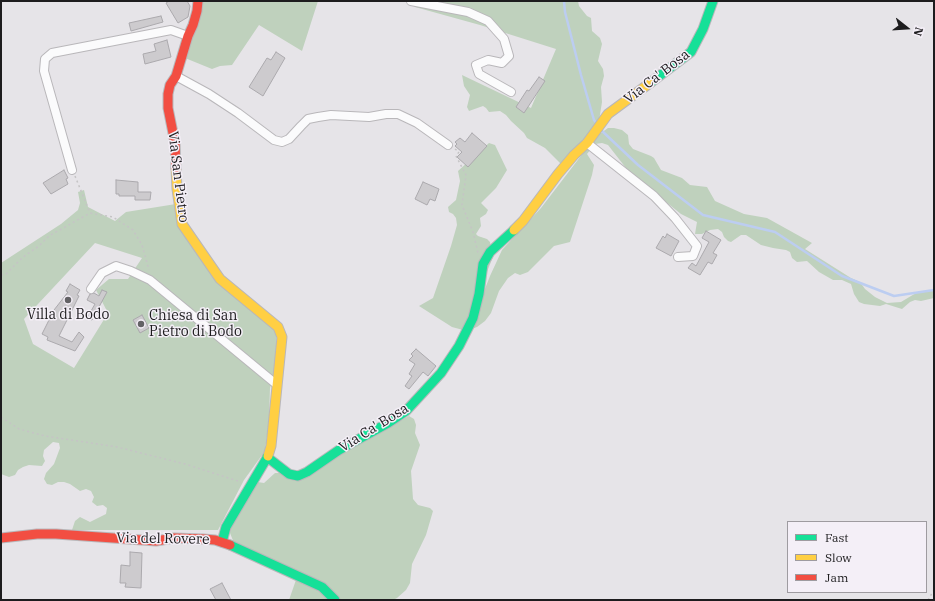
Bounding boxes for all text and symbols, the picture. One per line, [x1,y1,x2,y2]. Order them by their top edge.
north arrow [887,8,927,48]
text: N [911,25,926,38]
street label: Via Ca' Bosa [621,46,693,108]
street label: Via San Pietro [164,130,192,224]
marker: Villa di Bodo [63,295,73,305]
place label: Villa di Bodo [27,307,109,323]
place label: Chiesa di San Pietro di Bodo [149,308,242,340]
marker: Chiesa di San Pietro di Bodo [136,319,146,329]
street label: Via Ca' Bosa [336,400,412,456]
legend [787,521,927,593]
street label: Via del Rovere [116,530,210,548]
text: Fast [825,530,849,545]
text: Slow [825,550,852,565]
text: Jam [825,570,848,585]

